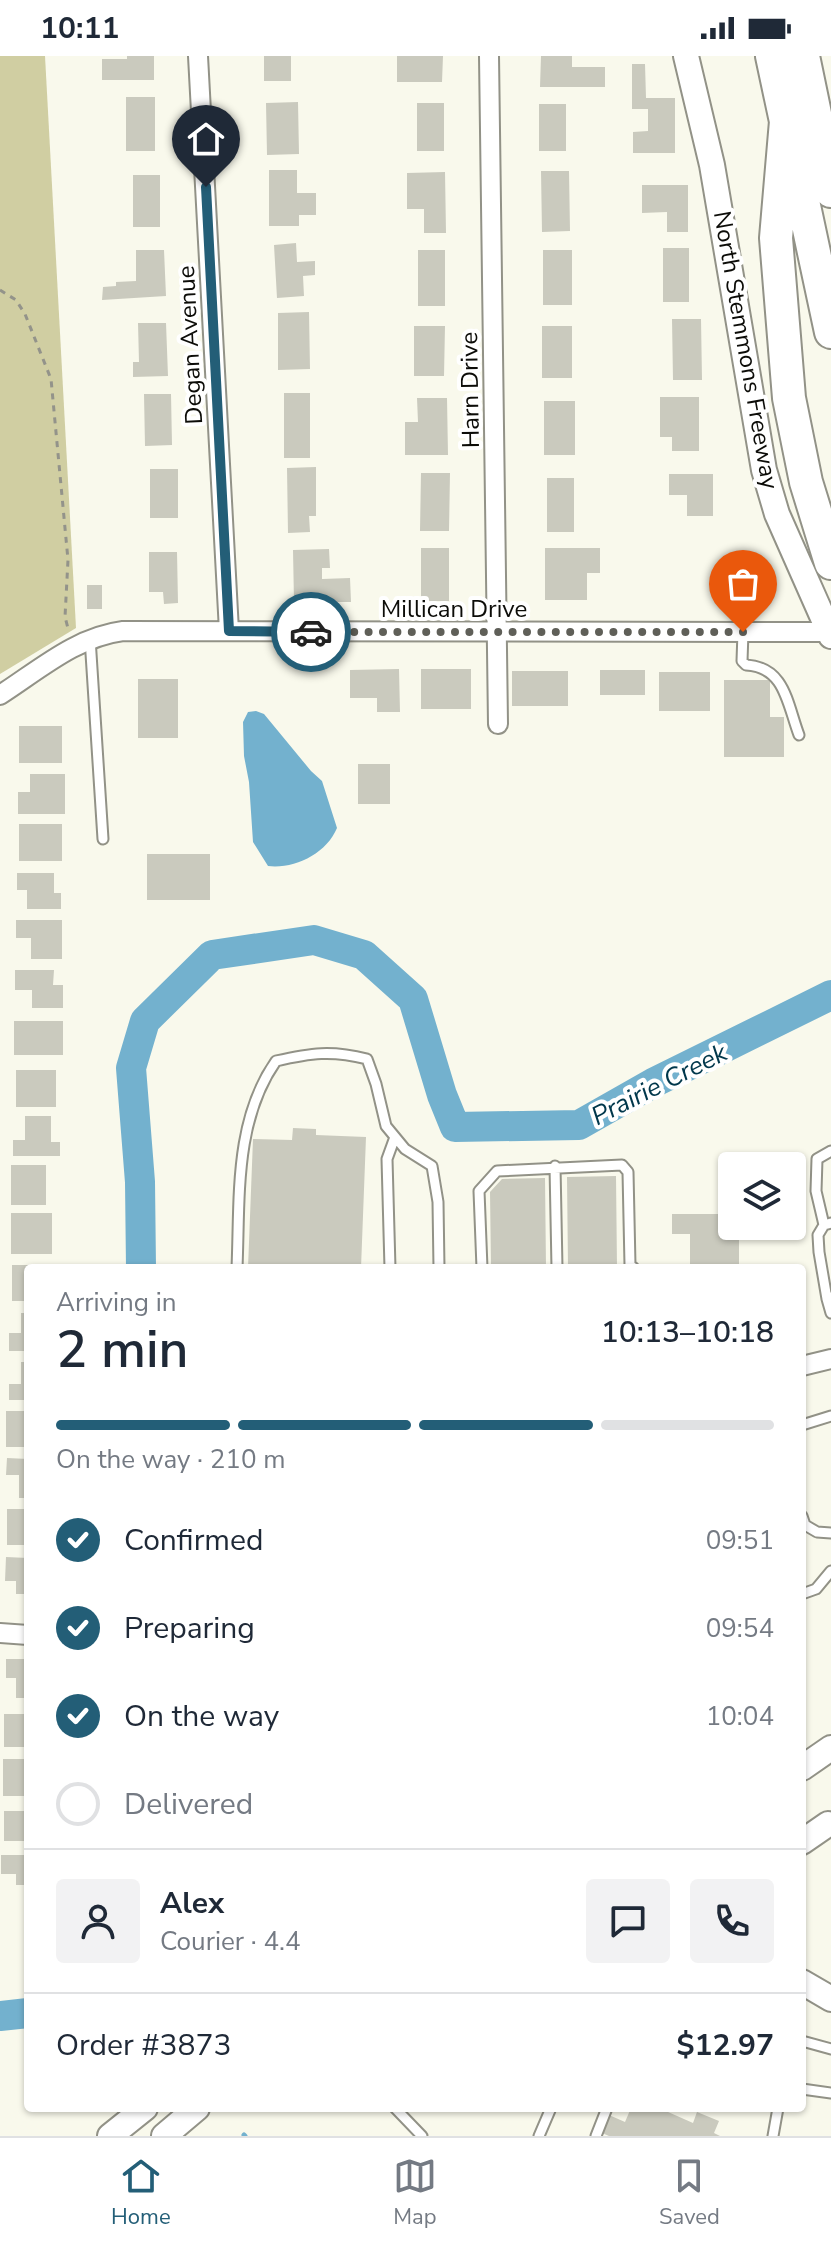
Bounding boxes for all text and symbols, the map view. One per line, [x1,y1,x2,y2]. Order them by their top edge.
text: 10:11 [40,8,119,49]
pin [172,105,240,187]
icon: home [184,117,228,161]
street label: North Stemmons Freeway [706,209,786,492]
street label: Degan Avenue [170,265,210,425]
street label: Harn Drive [453,332,487,448]
pin [709,550,777,632]
icon: bag [721,562,765,606]
courier [271,592,351,672]
street label: Millican Drive [381,593,527,625]
icon: car [289,610,333,654]
water label: Prairie Creek [585,1035,734,1134]
map controls [718,1152,806,1240]
button: layers [718,1152,806,1240]
text: Arriving in [56,1285,177,1320]
text: 10:13–10:18 [601,1312,774,1353]
text: 2 min [56,1314,189,1385]
text: On the way · 210 m [56,1442,285,1477]
icon: check [56,1518,100,1562]
text: Confirmed [124,1520,264,1561]
text: 09:51 [706,1523,774,1558]
icon: check [56,1606,100,1650]
text: Preparing [124,1608,255,1649]
text: 09:54 [706,1611,774,1646]
icon: check [56,1694,100,1738]
text: On the way [124,1696,279,1737]
text: 10:04 [706,1699,774,1734]
text: Delivered [124,1784,253,1825]
button: person [56,1879,140,1963]
button: chat [586,1879,670,1963]
button: phone [690,1879,774,1963]
text: Alex [160,1883,224,1924]
text: Courier · 4.4 [160,1924,301,1959]
text: Order #3873 [56,2025,231,2066]
text: $12.97 [677,2025,774,2066]
tab: Home [111,2154,171,2232]
tab: Map [393,2154,437,2232]
tab: Saved [659,2154,720,2232]

